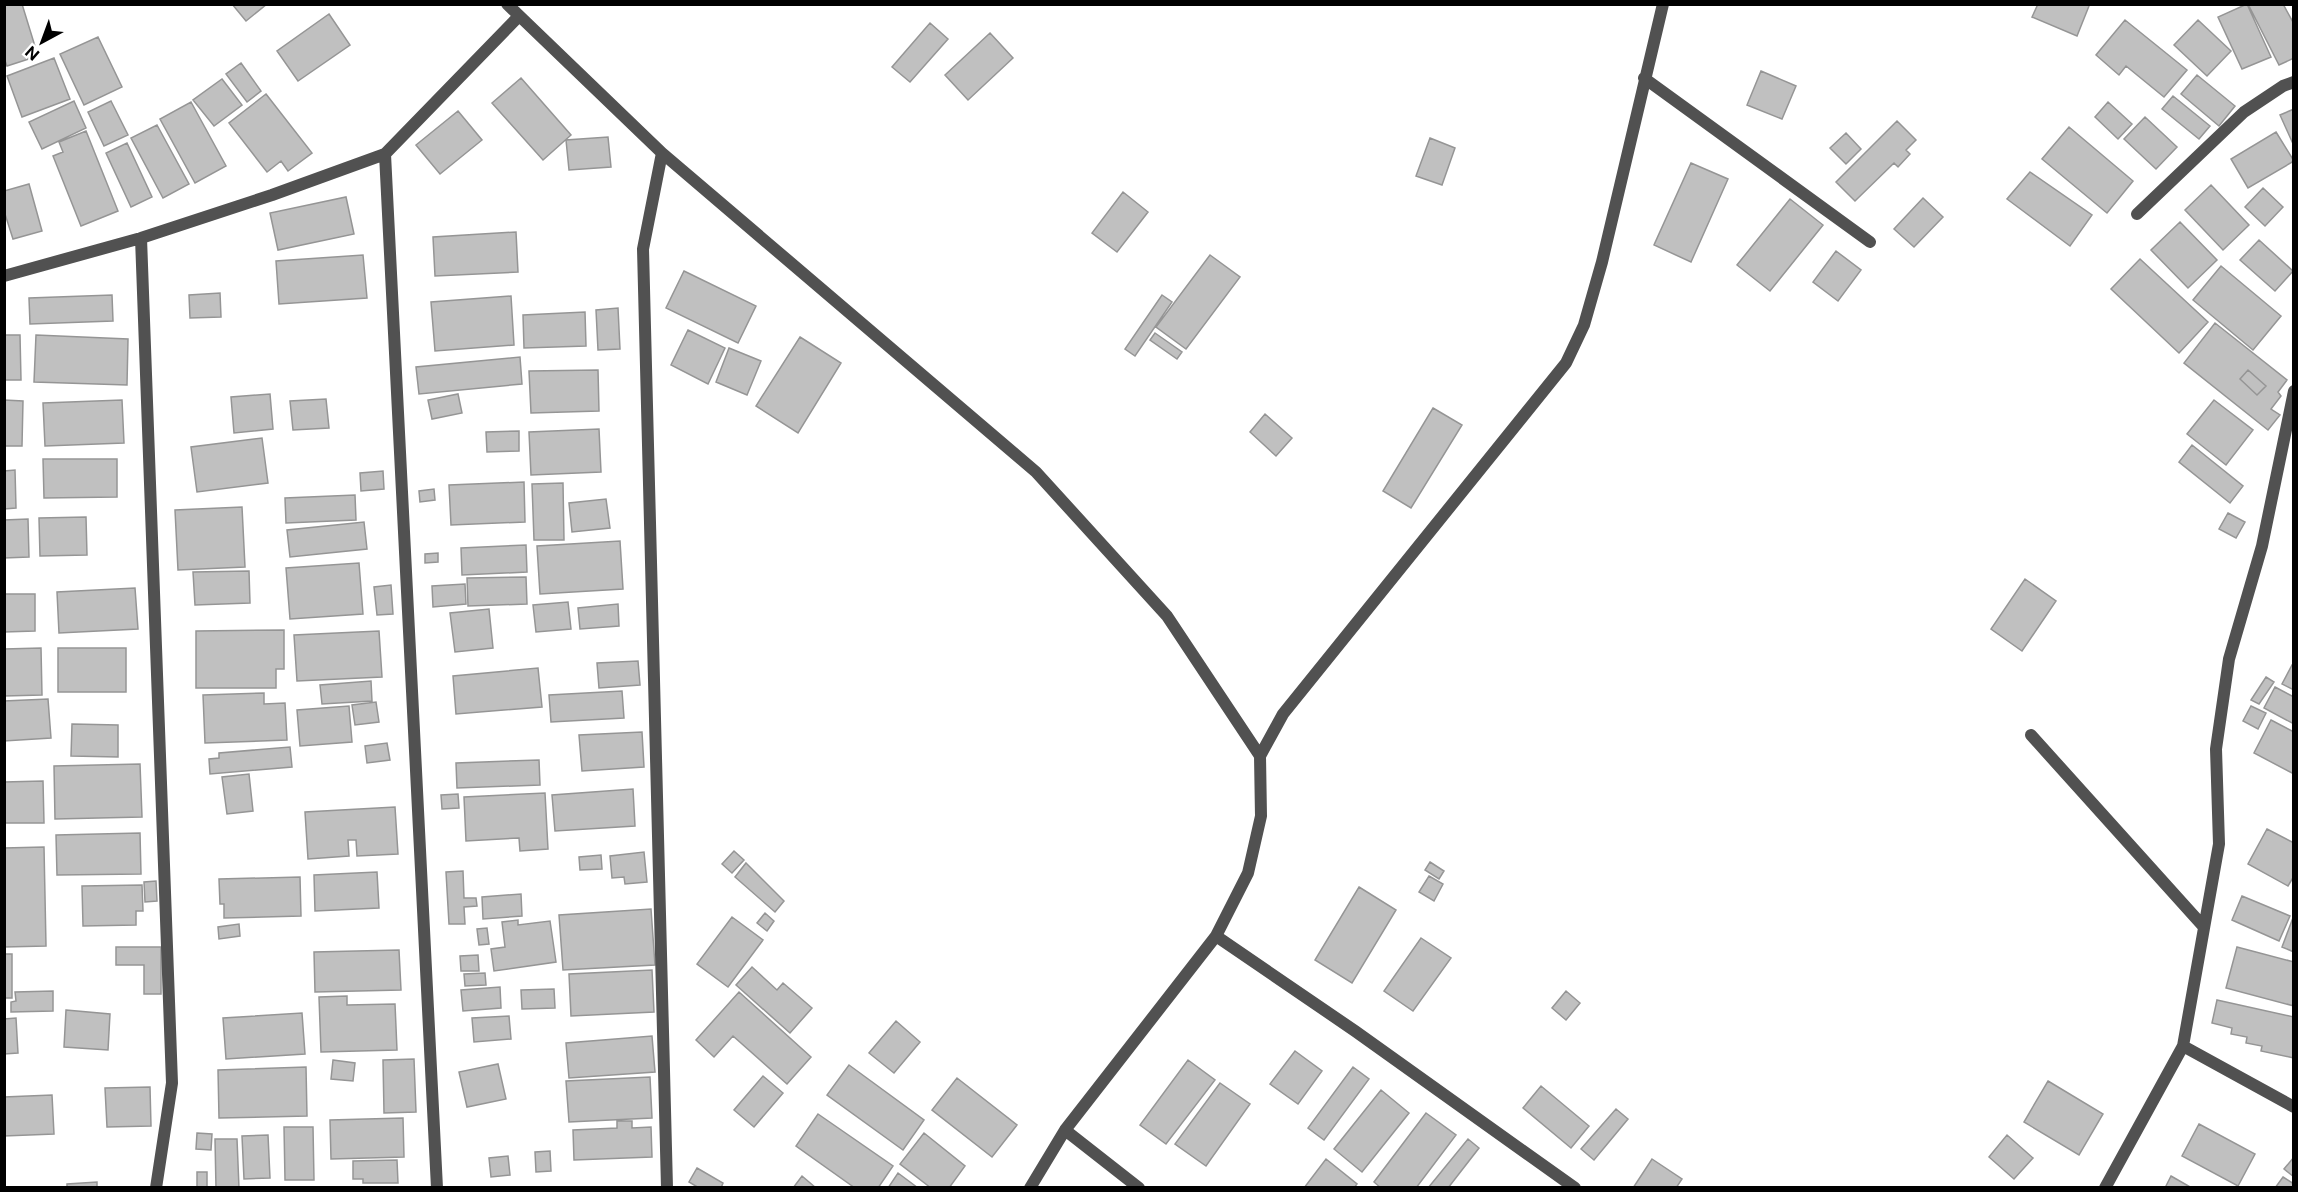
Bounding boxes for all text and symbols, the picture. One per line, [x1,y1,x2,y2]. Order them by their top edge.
north arrow [12,12,72,72]
text: N [22,42,43,64]

